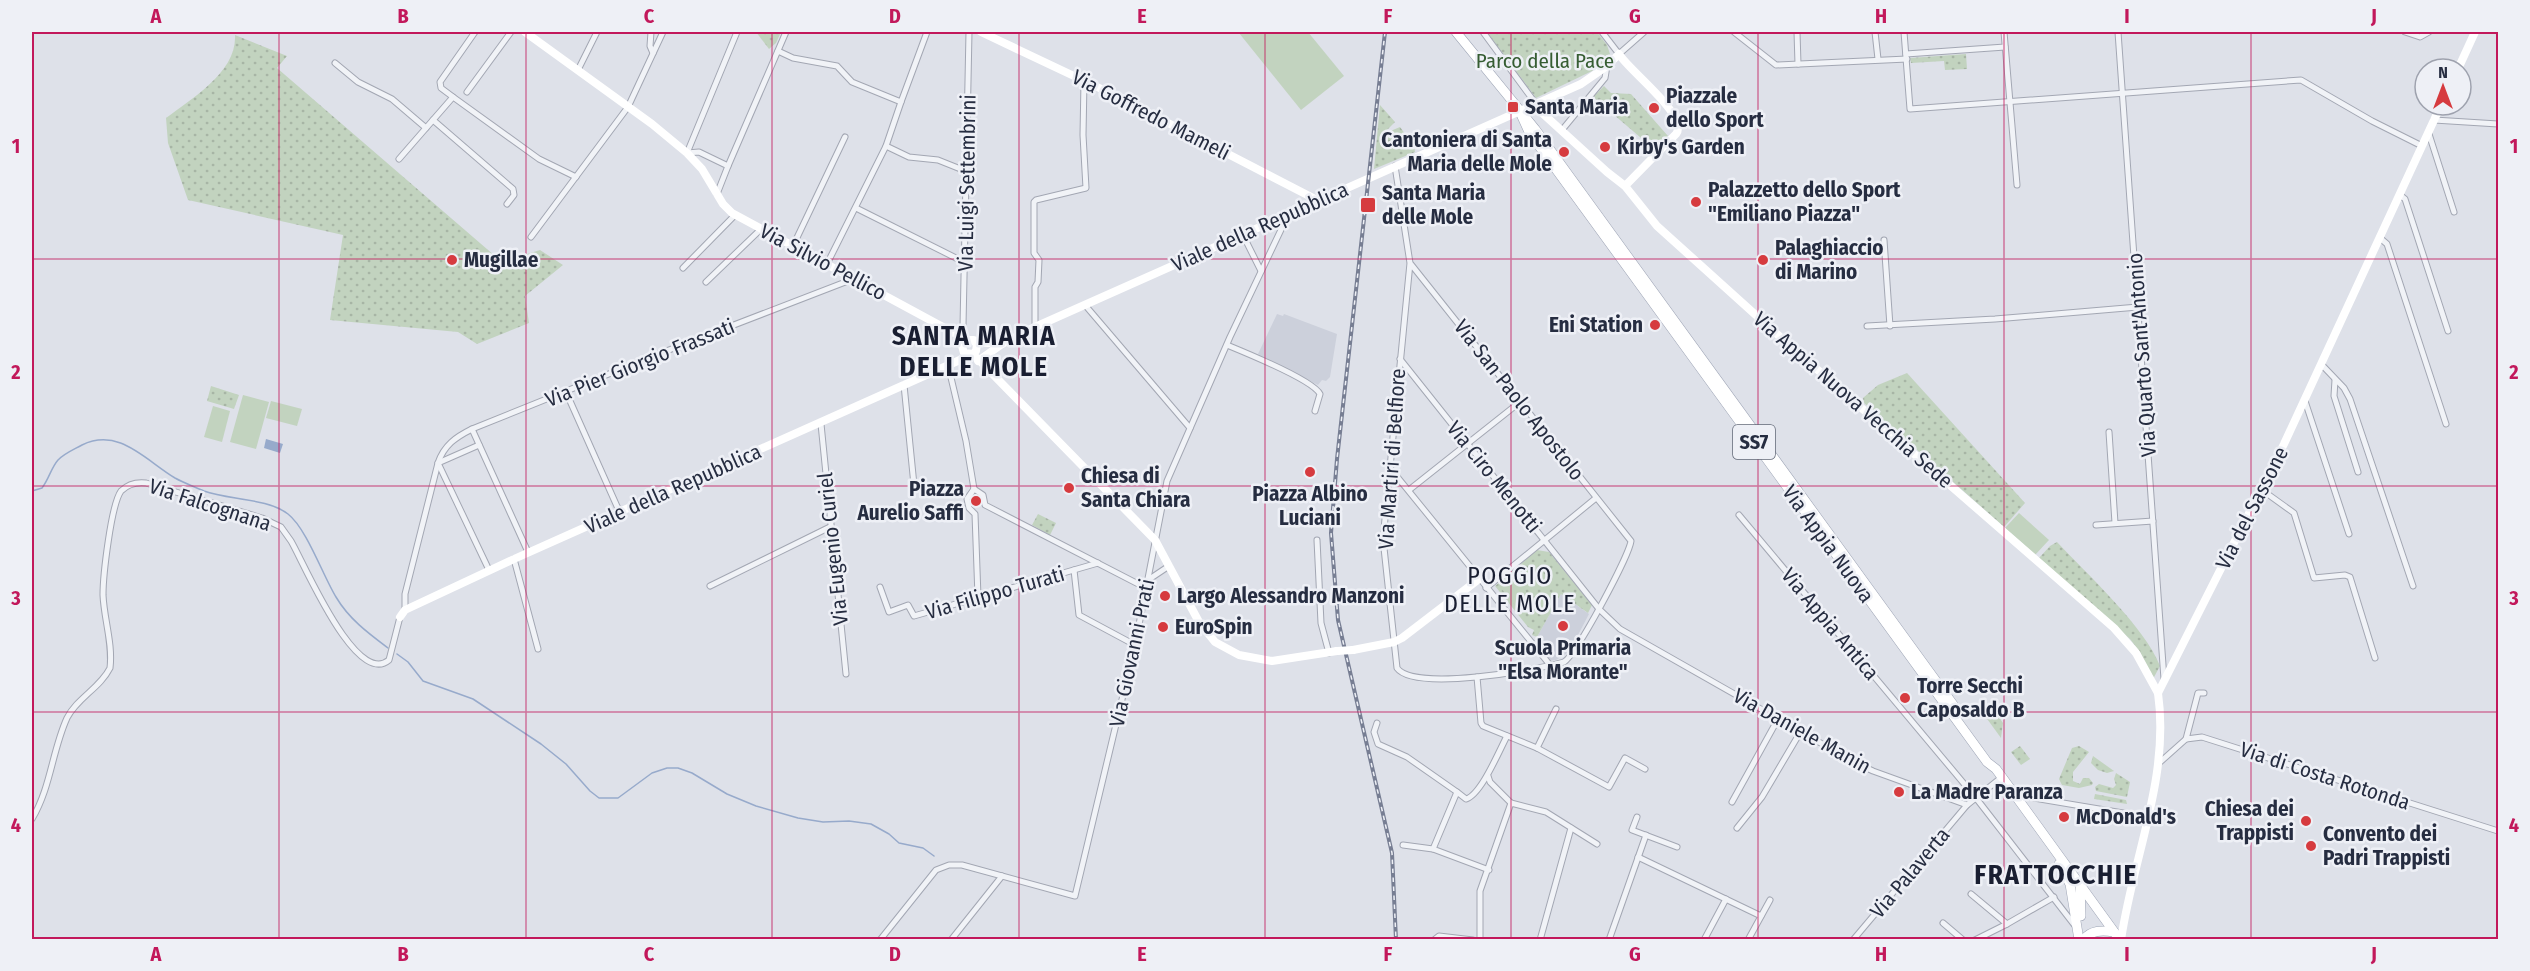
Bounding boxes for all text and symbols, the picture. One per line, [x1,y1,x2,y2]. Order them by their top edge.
text: A [150,4,163,28]
text: B [397,4,409,28]
text: C [644,4,655,28]
text: D [889,4,901,28]
text: E [1137,4,1147,28]
text: F [1384,4,1393,28]
text: G [1629,4,1641,28]
text: H [1875,4,1887,28]
text: I [2124,4,2130,28]
text: J [2370,4,2377,28]
park label: Parco della Pace [1476,48,1614,74]
north arrow [2413,57,2473,117]
text: N [2438,63,2448,82]
street label: Via Goffredo Mameli [1068,64,1234,166]
place label: Piazzale dello Sport [1666,83,1764,133]
street label: Via Luigi Settembrini [952,94,982,272]
place label: Santa Maria [1525,94,1628,120]
marker: Santa Maria [1506,100,1520,114]
marker: Piazzale dello Sport [1647,101,1661,115]
place label: Cantoniera di Santa Maria delle Mole [1381,127,1552,177]
text: 1 [12,134,20,158]
place label: Kirby's Garden [1617,134,1745,160]
text: 1 [2510,134,2518,158]
marker: Kirby's Garden [1598,140,1612,154]
marker: Cantoniera di Santa Maria delle Mole [1557,145,1571,159]
street label: Viale della Repubblica [1168,176,1352,278]
place label: Palazzetto dello Sport "Emiliano Piazza" [1708,177,1901,227]
place label: Santa Maria delle Mole [1382,180,1485,230]
marker: Palazzetto dello Sport "Emiliano Piazza" [1689,195,1703,209]
marker: Santa Maria delle Mole [1359,196,1377,214]
street label: Via Silvio Pellico [755,218,891,306]
place label: Palaghiaccio di Marino [1775,235,1883,285]
place label: Mugillae [464,247,539,273]
street label: Via Quarto Sant'Antonio [2122,252,2162,458]
marker: Mugillae [445,253,459,267]
marker: Palaghiaccio di Marino [1756,253,1770,267]
street label: Via Appia Nuova Vecchia Sede [1748,306,1958,494]
place label: Eni Station [1549,312,1643,338]
street label: Via Pier Giorgio Frassati [541,313,739,413]
street label: Via San Paolo Apostolo [1448,314,1590,486]
marker: Eni Station [1648,318,1662,332]
district label: SANTA MARIA DELLE MOLE [892,320,1056,383]
text: 2 [10,360,21,384]
text: 2 [2508,360,2519,384]
street label: Via Martiri di Belfiore [1373,368,1411,550]
street label: Via Ciro Menotti [1441,416,1547,538]
road number: SS7 [1733,425,1775,459]
street label: Viale della Repubblica [581,438,765,540]
street label: Via del Sassone [2210,442,2294,574]
place label: Chiesa di Santa Chiara [1081,463,1191,513]
marker: Piazza Albino Luciani [1303,465,1317,479]
street label: Via Eugenio Curiel [812,471,854,627]
street label: Via Falcognana [146,473,274,537]
place label: Piazza Aurelio Saffi [856,476,964,526]
street label: Via Appia Nuova [1777,480,1879,608]
marker: Chiesa di Santa Chiara [1062,481,1076,495]
place label: Piazza Albino Luciani [1252,481,1368,531]
marker: Piazza Aurelio Saffi [969,494,983,508]
street label: Via Filippo Turati [923,561,1067,625]
district label: POGGIO DELLE MOLE [1444,562,1576,618]
street label: Via Appia Antica [1776,563,1884,685]
street label: Via Giovanni Prati [1104,577,1160,729]
place label: Largo Alessandro Manzoni [1177,583,1404,609]
text: 3 [10,586,21,610]
text: 3 [2508,586,2519,610]
marker: Largo Alessandro Manzoni [1158,589,1172,603]
place label: EuroSpin [1175,614,1253,640]
marker: Scuola Primaria "Elsa Morante" [1556,619,1570,633]
marker: EuroSpin [1156,620,1170,634]
place label: Scuola Primaria "Elsa Morante" [1495,635,1631,685]
place label: Torre Secchi Caposaldo B [1917,673,2025,723]
street label: Via Daniele Manin [1729,682,1875,780]
marker: Torre Secchi Caposaldo B [1898,691,1912,705]
street label: Via di Costa Rotonda [2237,736,2413,816]
place label: La Madre Paranza [1911,779,2063,805]
marker: La Madre Paranza [1892,785,1906,799]
place label: Chiesa dei Trappisti [2205,796,2294,846]
place label: McDonald's [2076,804,2176,830]
marker: McDonald's [2057,810,2071,824]
text: 4 [11,813,21,837]
text: 4 [2509,813,2519,837]
marker: Chiesa dei Trappisti [2299,814,2313,828]
place label: Convento dei Padri Trappisti [2323,821,2450,871]
street label: Via Palaverta [1865,822,1955,924]
marker: Convento dei Padri Trappisti [2304,839,2318,853]
district label: FRATTOCCHIE [1974,859,2138,891]
text: A [150,942,163,966]
text: B [397,942,409,966]
text: C [644,942,655,966]
text: D [889,942,901,966]
text: E [1137,942,1147,966]
text: F [1384,942,1393,966]
text: G [1629,942,1641,966]
text: H [1875,942,1887,966]
text: I [2124,942,2130,966]
text: J [2370,942,2377,966]

